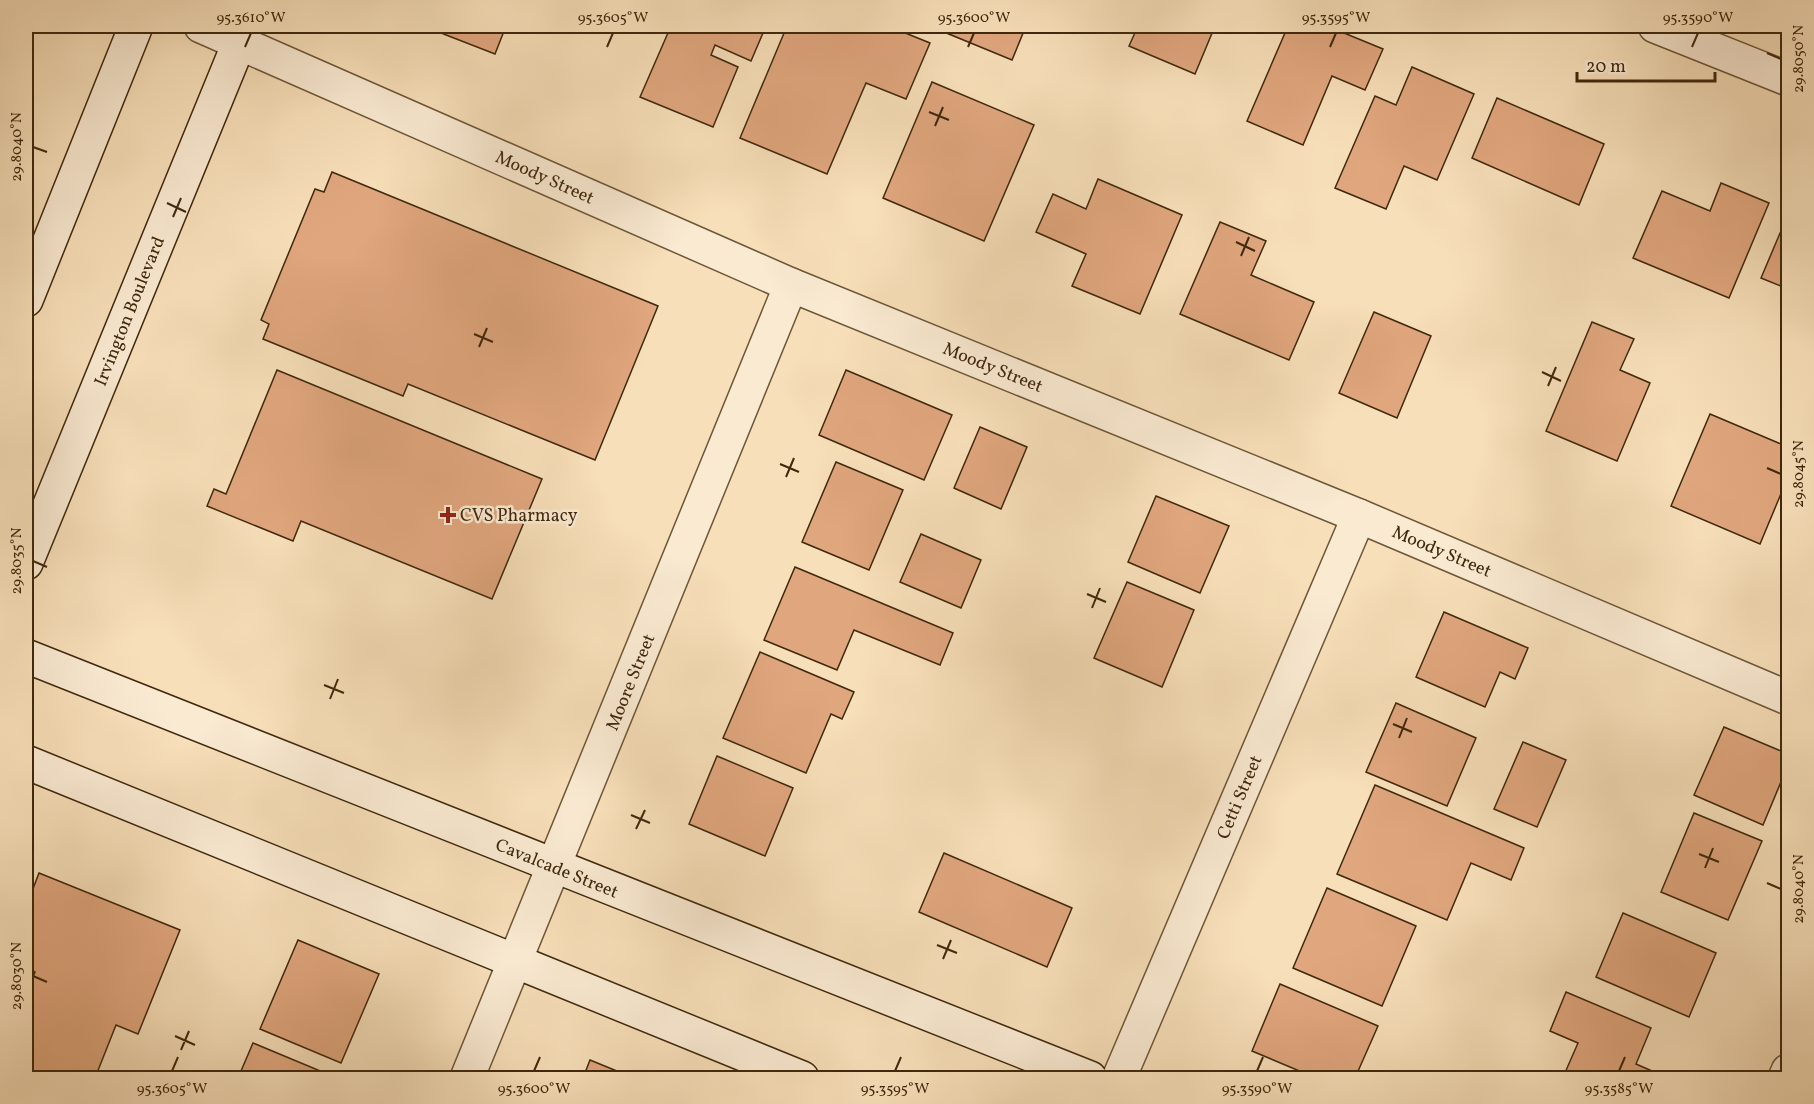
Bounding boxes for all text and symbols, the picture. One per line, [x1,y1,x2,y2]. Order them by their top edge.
text: 95.3610°W [216,8,286,29]
text: 95.3605°W [578,8,648,29]
text: 95.3600°W [938,8,1010,29]
text: 95.3595°W [1302,8,1370,29]
text: 95.3590°W [1663,8,1733,29]
text: 29.8050°N [1789,25,1810,93]
scale bar [1577,45,1715,83]
text: 20 m [1586,55,1626,80]
text: 29.8040°N [7,112,28,182]
street label: Moody Street [491,145,598,211]
street label: Irvington Boulevard [89,233,172,390]
street label: Moody Street [939,337,1046,400]
text: 29.8045°N [1789,440,1810,508]
place label: CVS Pharmacy [460,504,578,529]
marker: CVS Pharmacy [441,508,455,522]
street label: Moody Street [1388,520,1495,585]
text: 29.8035°N [7,527,28,595]
street label: Moore Street [601,630,662,735]
street label: Cetti Street [1211,752,1269,843]
street label: Cavalcade Street [491,833,622,905]
text: 29.8040°N [1789,854,1810,924]
text: 29.8030°N [7,942,28,1010]
text: 95.3605°W [137,1079,207,1100]
text: 95.3600°W [498,1079,570,1100]
text: 95.3595°W [861,1079,929,1100]
text: 95.3590°W [1222,1079,1292,1100]
text: 95.3585°W [1585,1079,1653,1100]

